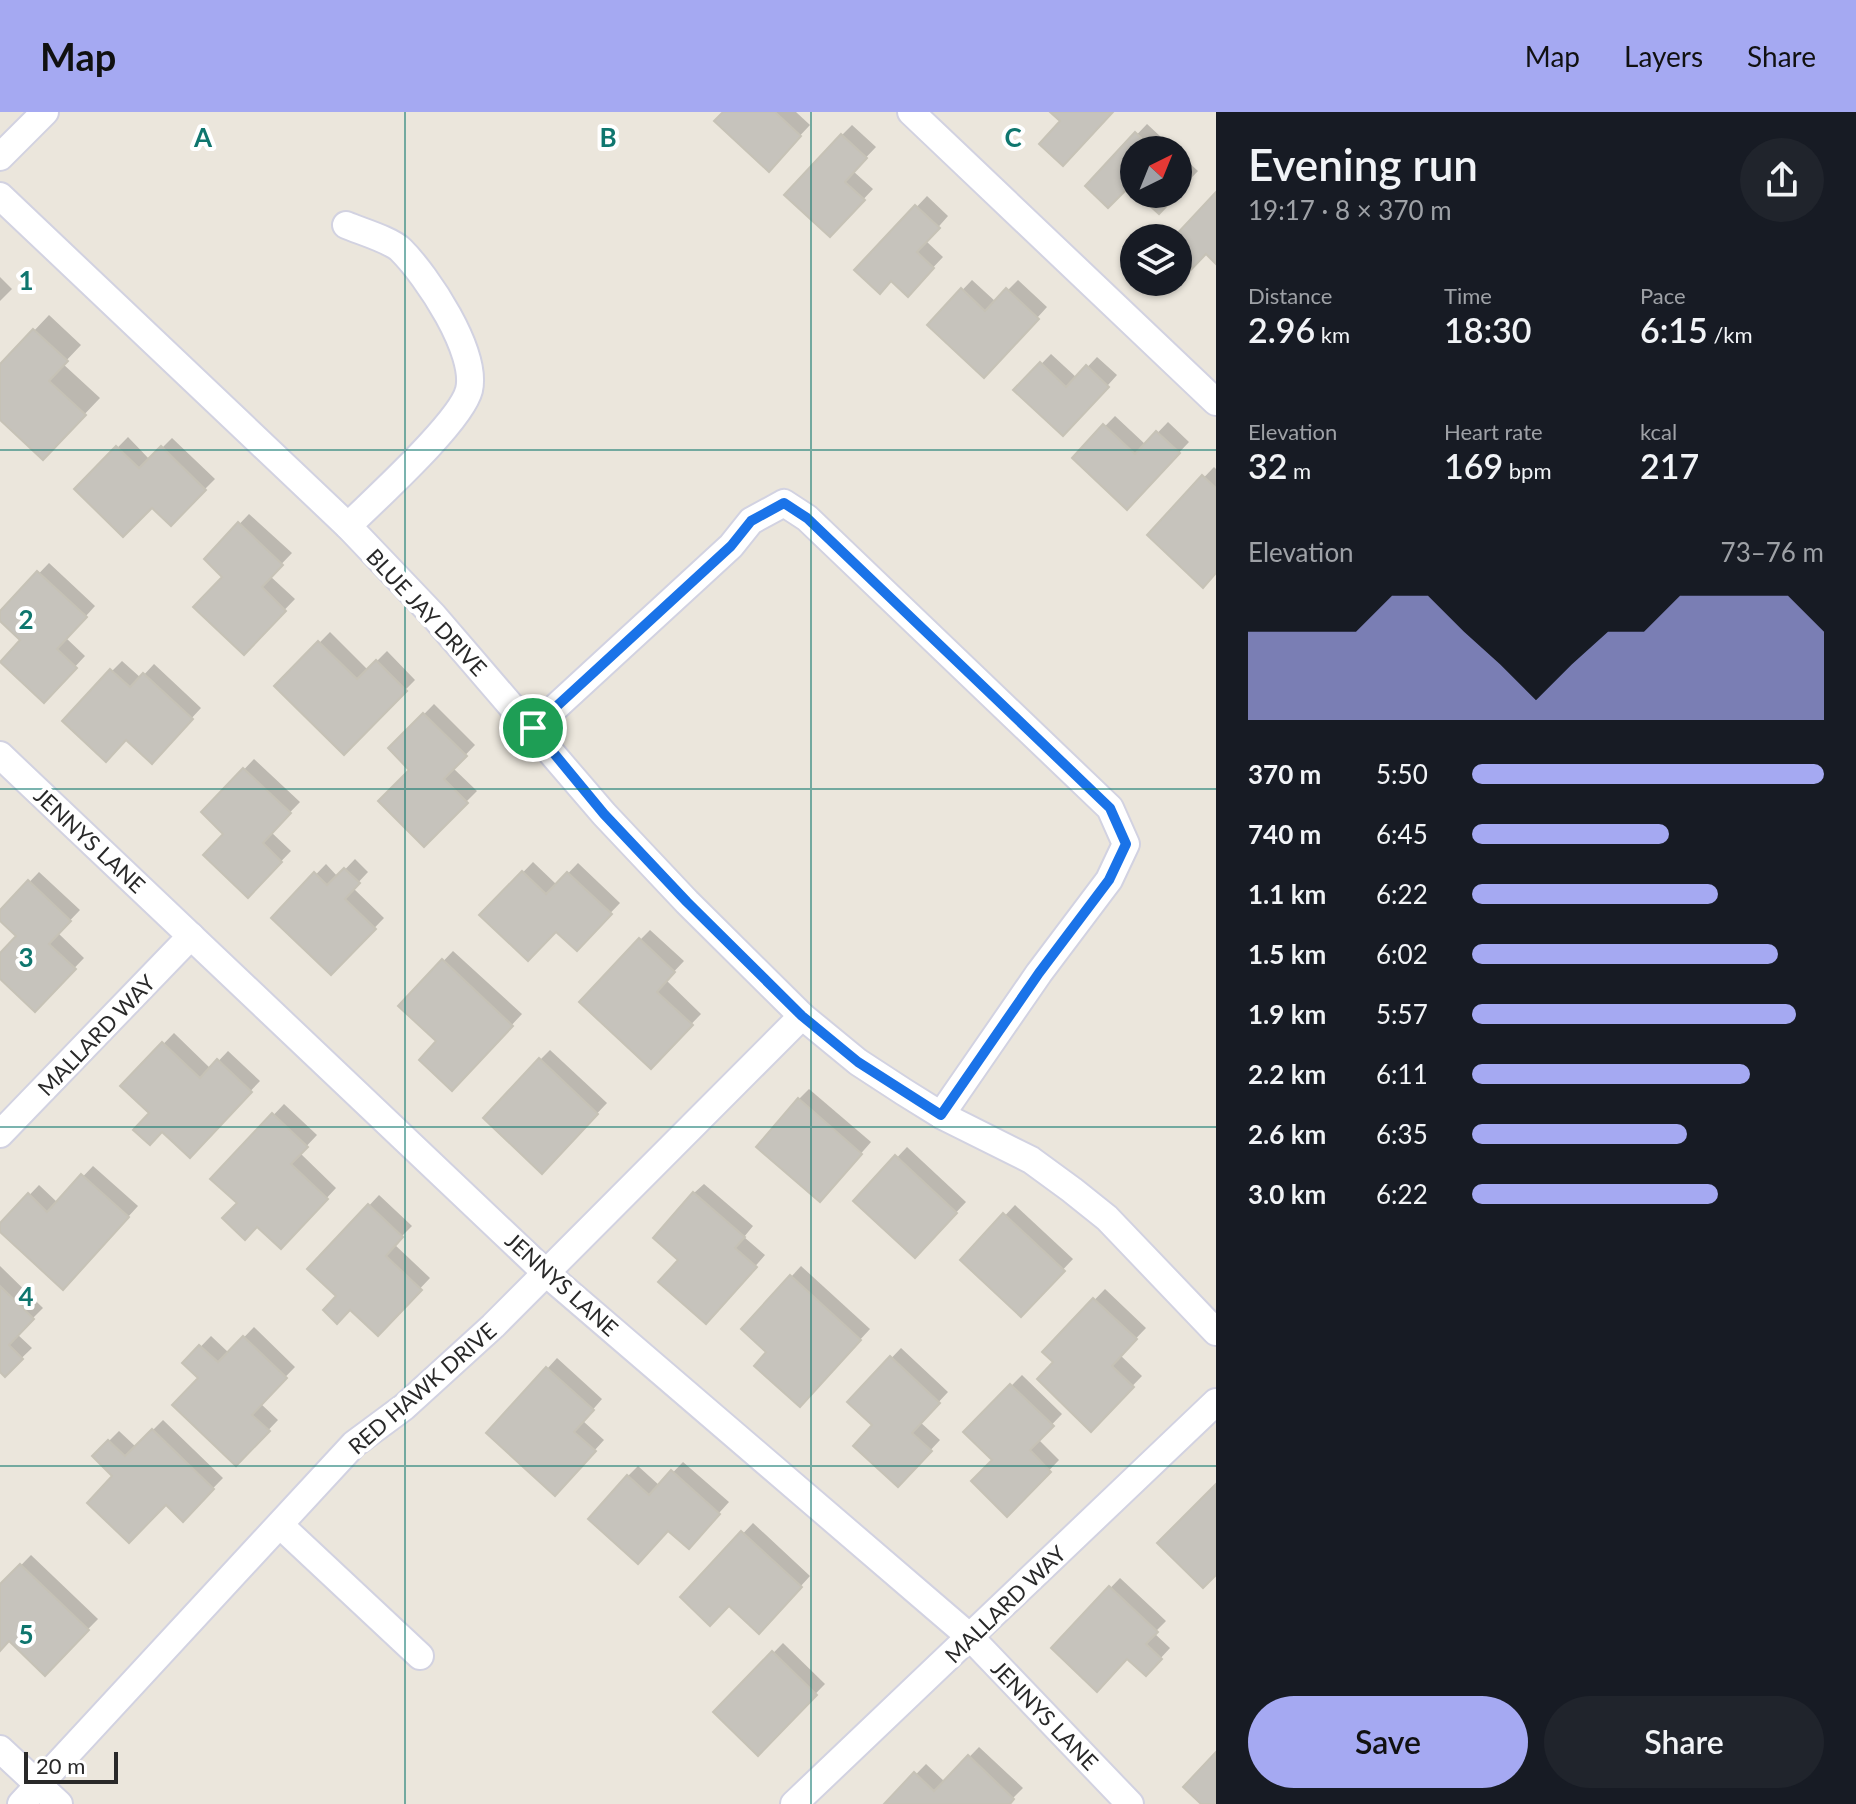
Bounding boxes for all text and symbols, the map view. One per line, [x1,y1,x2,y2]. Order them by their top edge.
text: Map [40,33,116,79]
text: Map [1525,39,1580,73]
text: Layers [1624,39,1703,73]
text: Share [1747,39,1816,73]
text: A [193,121,213,153]
text: B [599,121,617,153]
text: C [1004,121,1022,153]
north arrow [1120,136,1192,208]
map controls [1120,136,1192,296]
text: Evening run [1248,138,1478,190]
button: share [1740,138,1824,222]
text: 19:17 · 8 × 370 m [1248,194,1452,226]
button: layers [1120,224,1192,296]
text: 1 [18,264,34,296]
text: Distance [1248,282,1332,309]
text: Time [1444,282,1492,309]
text: Pace [1640,282,1686,309]
text: 2.96 [1248,309,1315,350]
text: 18:30 [1444,309,1532,350]
text: 6:15 [1640,309,1708,350]
text: km [1315,321,1350,348]
text: /km [1708,321,1753,348]
text: Elevation [1248,418,1337,445]
text: Heart rate [1444,418,1543,445]
text: kcal [1640,418,1677,445]
text: 32 [1248,445,1287,486]
text: 169 [1444,445,1503,486]
text: 217 [1640,445,1699,486]
text: m [1287,457,1311,484]
text: bpm [1503,457,1552,484]
text: Elevation [1248,536,1354,568]
text: 73–76 m [1721,536,1824,568]
street label: BLUE JAY DRIVE [361,543,493,681]
text: 2 [18,603,34,635]
pin [499,694,567,762]
icon: arrive [511,706,555,750]
text: 370 m [1248,758,1321,790]
text: 5:50 [1376,758,1428,790]
street label: JENNYS LANE [29,782,151,898]
text: 740 m [1248,818,1321,850]
text: 6:45 [1376,818,1428,850]
text: 1.1 km [1248,878,1326,910]
text: 6:22 [1376,878,1428,910]
text: 1.5 km [1248,938,1326,970]
text: 6:02 [1376,938,1428,970]
text: 3 [18,941,34,973]
street label: MALLARD WAY [32,969,161,1101]
text: 1.9 km [1248,998,1326,1030]
text: 5:57 [1376,998,1428,1030]
text: 2.2 km [1248,1058,1326,1090]
text: 6:11 [1376,1058,1428,1090]
text: 2.6 km [1248,1118,1326,1150]
text: 6:35 [1376,1118,1428,1150]
text: 3.0 km [1248,1178,1326,1210]
text: 6:22 [1376,1178,1428,1210]
street label: JENNYS LANE [500,1226,624,1342]
text: 4 [18,1280,34,1312]
street label: RED HAWK DRIVE [343,1317,501,1459]
street label: MALLARD WAY [939,1539,1071,1668]
text: 5 [18,1618,34,1650]
street label: JENNYS LANE [986,1655,1104,1775]
button: Save [1248,1696,1528,1788]
button: Share [1544,1696,1824,1788]
scale bar [24,1748,118,1784]
text: 20 m [36,1752,85,1779]

